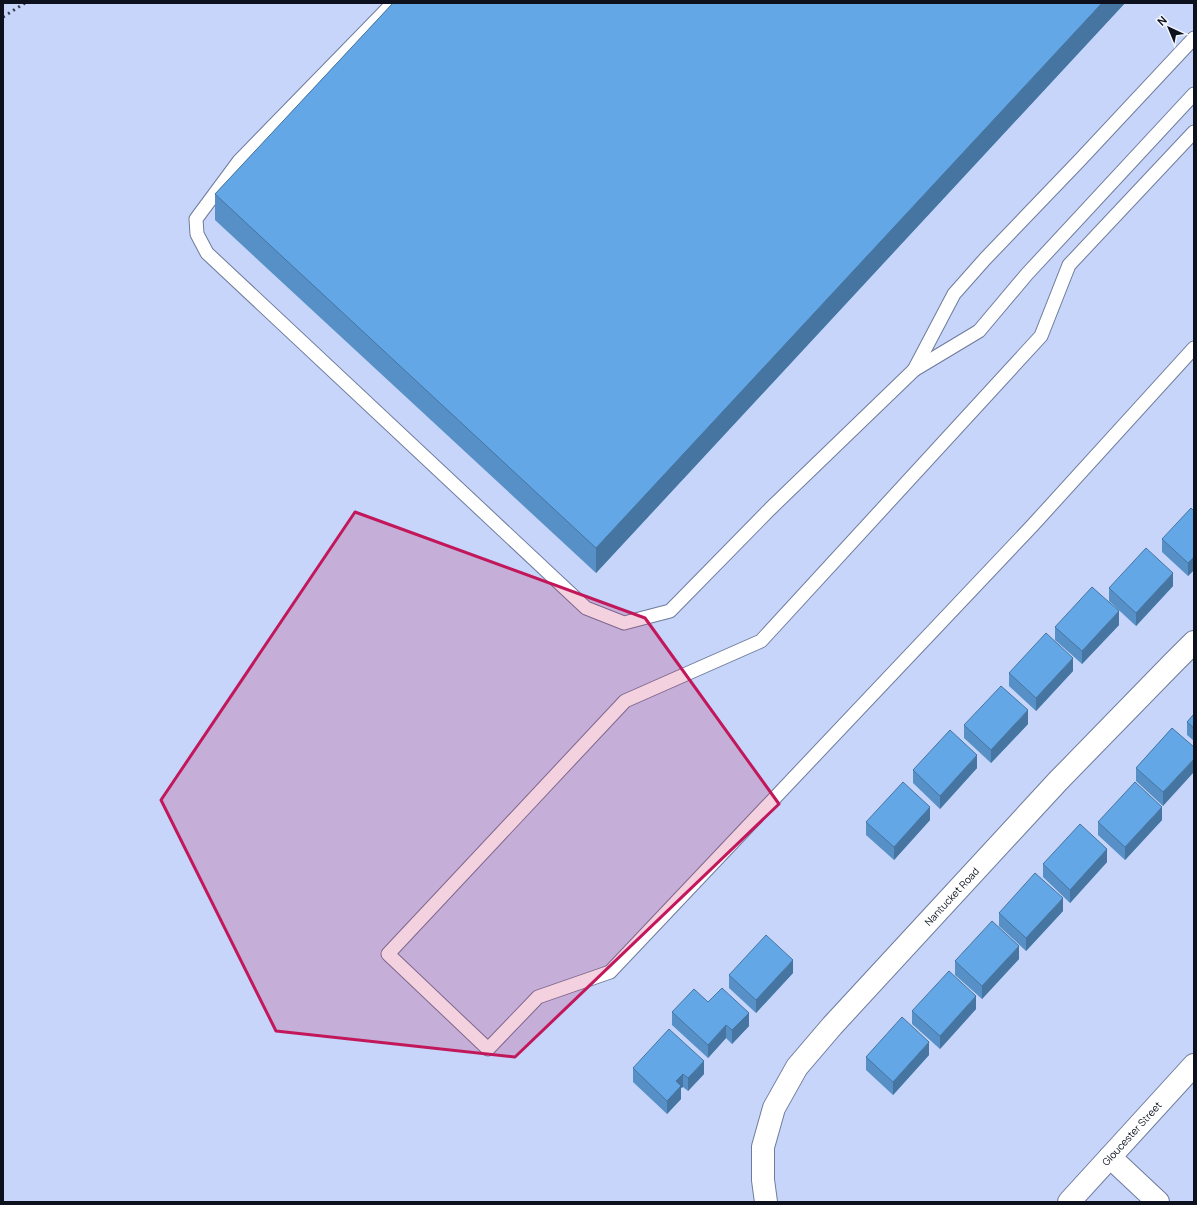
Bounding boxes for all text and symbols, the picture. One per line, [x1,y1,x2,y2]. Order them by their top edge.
north arrow [1149,8,1189,48]
text: N [1154,12,1170,29]
street label: Nantucket Road [921,864,982,928]
street label: Gloucester Street [1099,1098,1165,1169]

